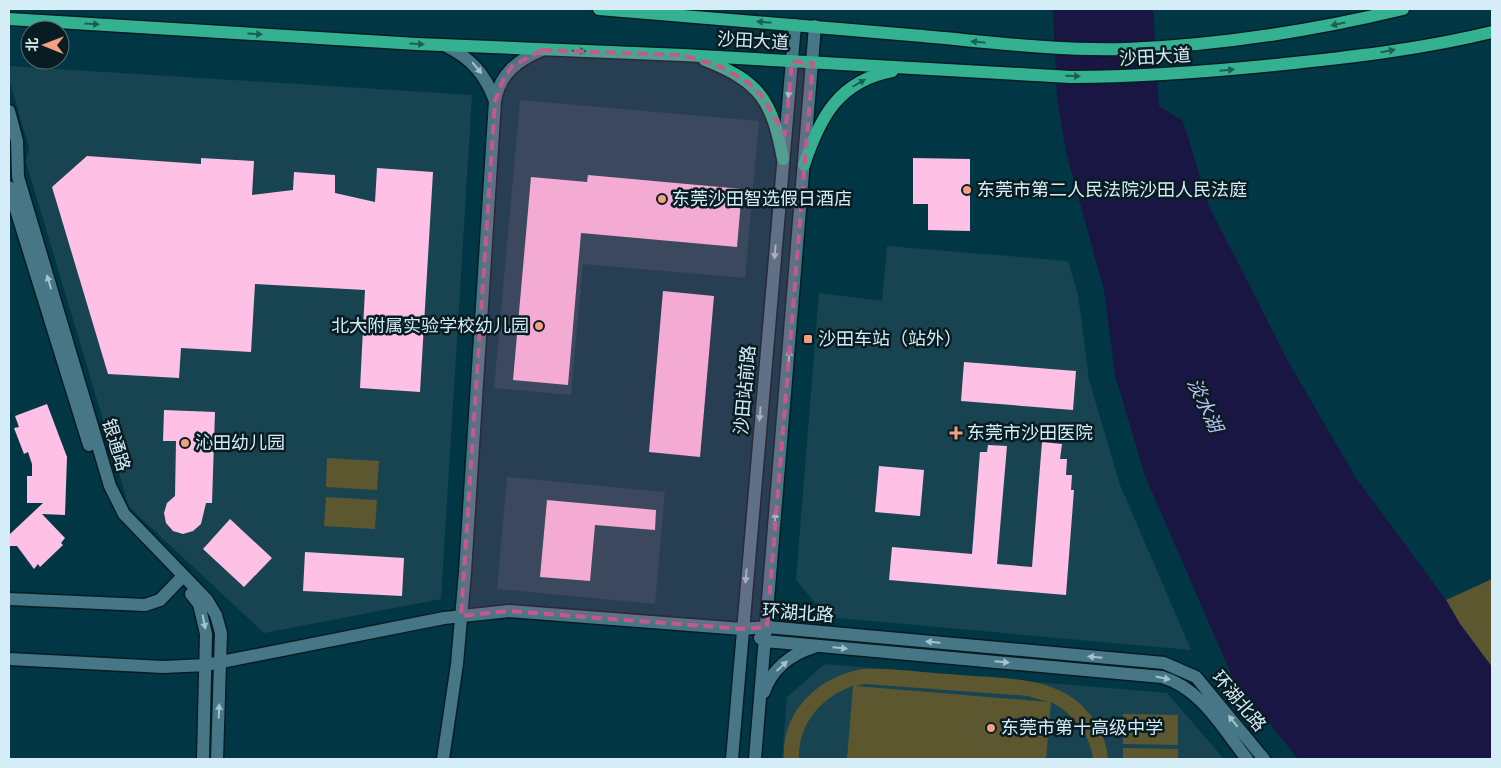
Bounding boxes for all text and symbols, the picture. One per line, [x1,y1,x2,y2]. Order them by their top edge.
one-way arrow [756,18,772,26]
north arrow [20,20,70,70]
one-way arrow [85,20,101,28]
one-way arrow [1331,20,1346,28]
street label: 沙田大道 [717,29,789,53]
one-way arrow [247,31,263,39]
text: 北 [24,38,40,52]
one-way arrow [970,38,986,46]
one-way arrow [409,41,425,49]
street label: 沙田大道 [1119,45,1191,69]
one-way arrow [571,47,587,55]
one-way arrow [1381,47,1397,55]
one-way arrow [472,61,483,74]
one-way arrow [1219,66,1235,74]
one-way arrow [1065,73,1081,81]
one-way arrow [852,79,865,88]
one-way arrow [785,83,793,99]
place label: 东莞市第二人民法院沙田人民法庭 [977,180,1247,200]
marker: 东莞市第二人民法院沙田人民法庭 [961,184,973,196]
place label: 东莞沙田智选假日酒店 [672,189,852,209]
marker: 东莞沙田智选假日酒店 [656,193,668,205]
one-way arrow [771,245,779,261]
one-way arrow [45,274,53,289]
place label: 北大附属实验学校幼儿园 [331,316,529,336]
marker: 北大附属实验学校幼儿园 [533,320,545,332]
place label: 沙田车站（站外） [818,329,962,349]
marker: 沙田车站（站外） [802,333,814,345]
street label: 沙田站前路 [731,344,759,436]
one-way arrow [785,349,793,365]
water label: 淡水湖 [1183,375,1228,438]
one-way arrow [756,407,764,423]
street label: 银通路 [99,416,133,474]
place label: 东莞市沙田医院 [967,423,1093,443]
marker: 东莞市沙田医院 [949,426,963,440]
place label: 沁田幼儿园 [195,433,285,453]
marker: 沁田幼儿园 [179,437,191,449]
one-way arrow [772,511,780,527]
one-way arrow [742,568,750,584]
street label: 环湖北路 [761,601,835,625]
one-way arrow [201,614,209,630]
one-way arrow [925,638,941,646]
one-way arrow [832,644,848,652]
one-way arrow [1086,653,1102,661]
one-way arrow [994,659,1010,667]
one-way arrow [775,660,787,672]
street label: 环湖北路 [1208,667,1270,735]
one-way arrow [1156,674,1171,682]
one-way arrow [216,702,224,718]
one-way arrow [1228,715,1239,728]
place label: 东莞市第十高级中学 [1001,718,1163,738]
marker: 东莞市第十高级中学 [985,722,997,734]

